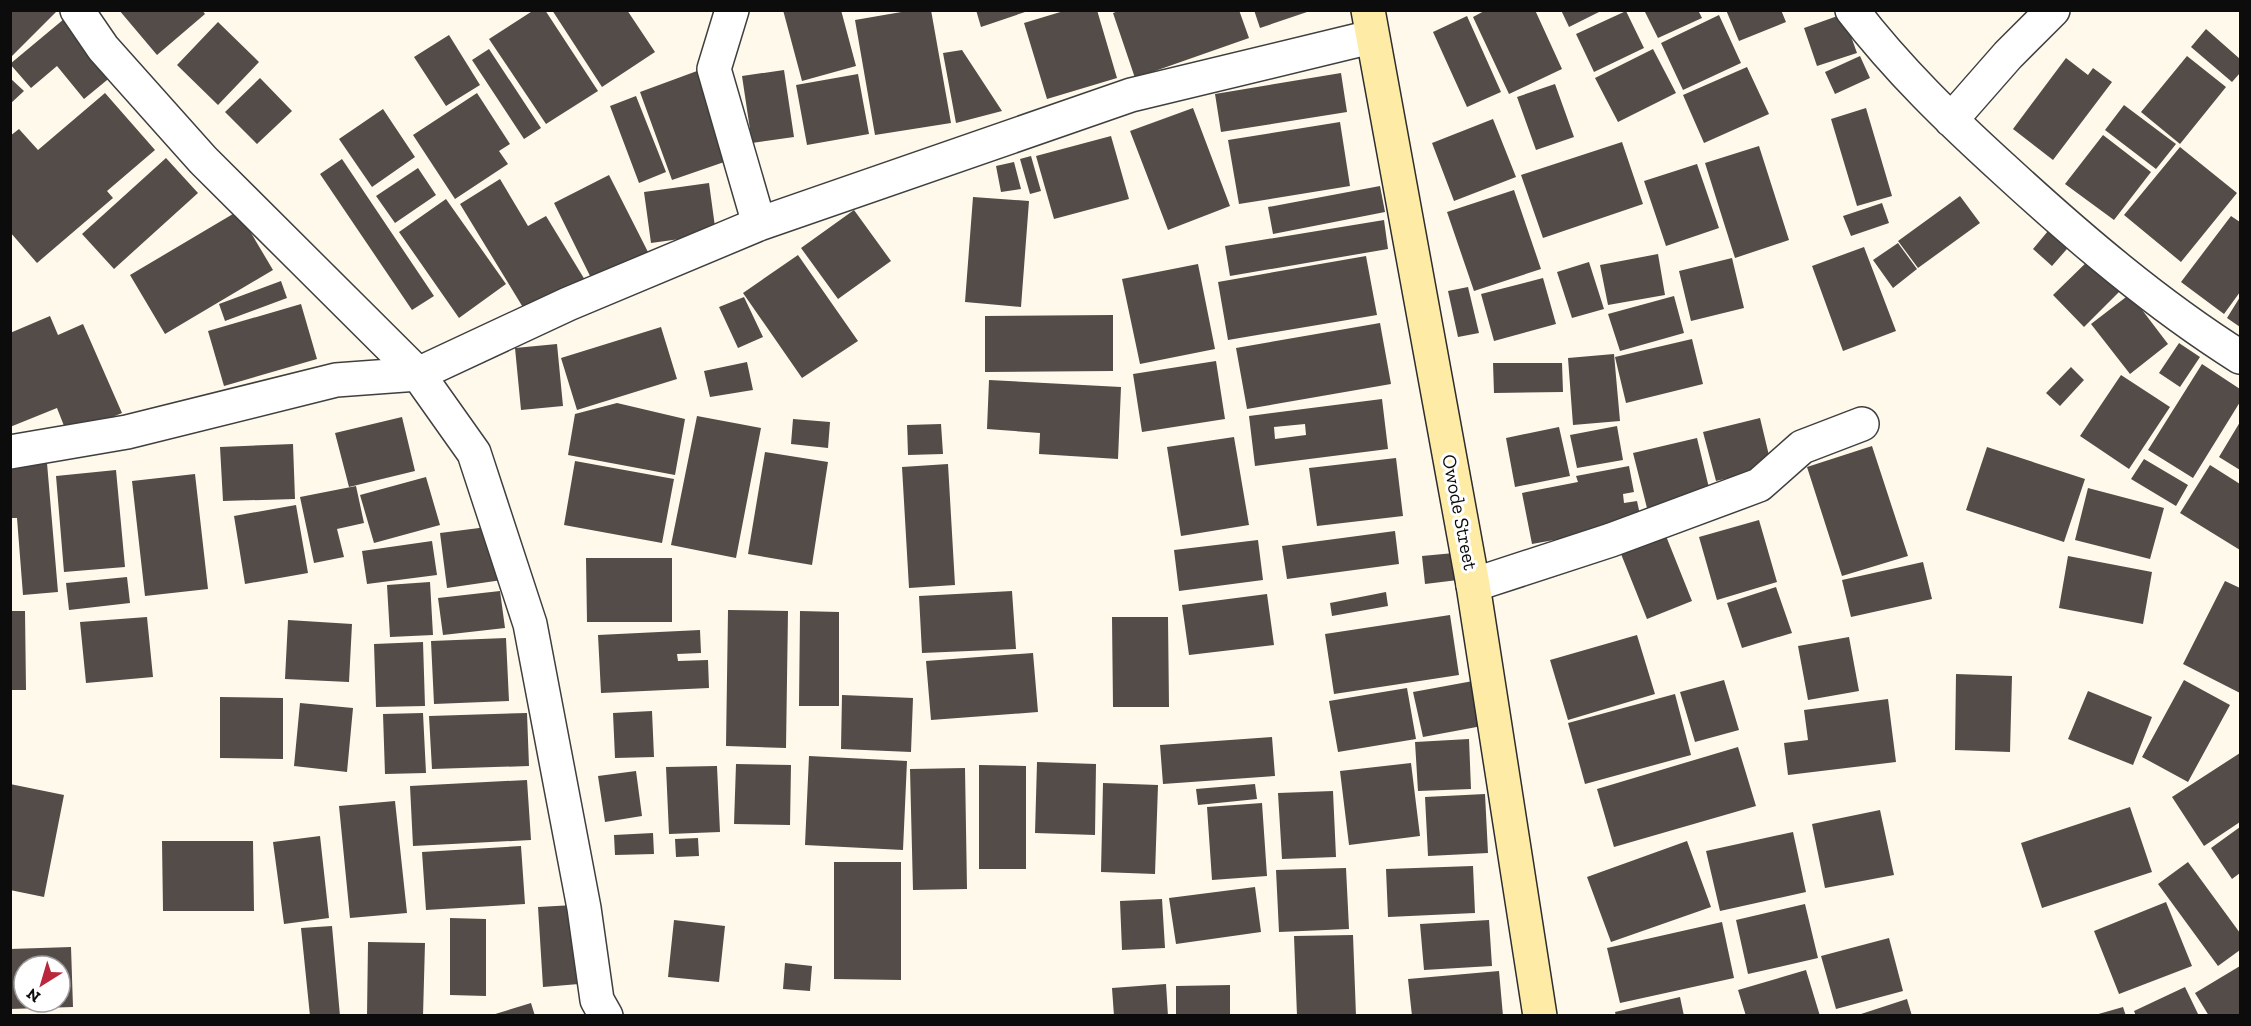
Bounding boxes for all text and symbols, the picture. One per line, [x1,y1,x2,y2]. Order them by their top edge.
street label: Owode Street [1437,452,1483,573]
north arrow [12,954,72,1014]
text: N [23,984,44,1007]

